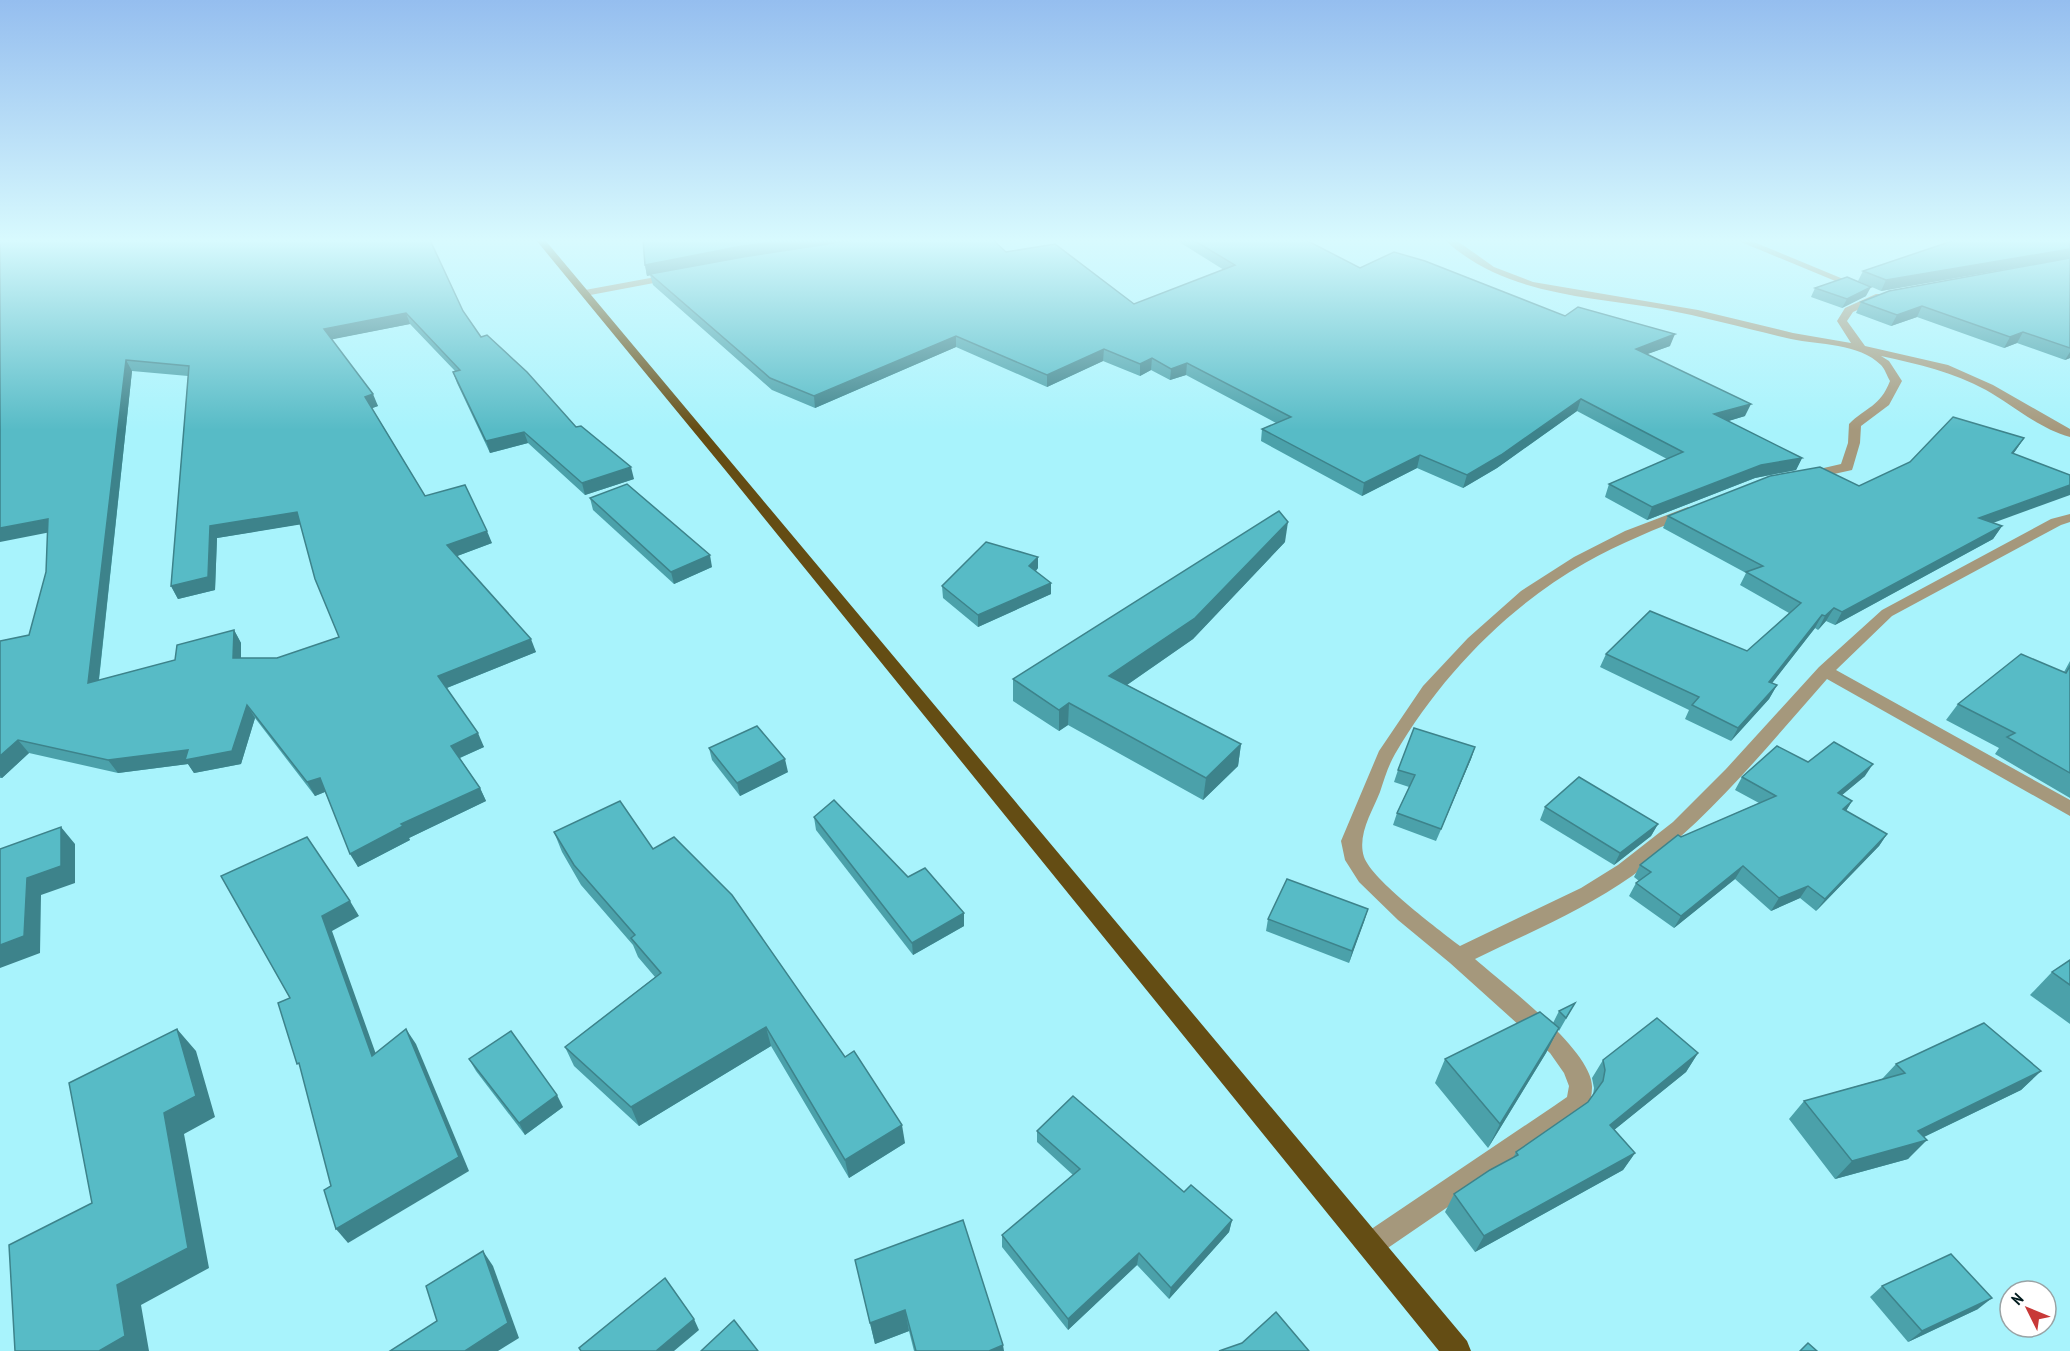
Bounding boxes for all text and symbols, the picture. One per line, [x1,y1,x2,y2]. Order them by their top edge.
north arrow [1998,1279,2058,1339]
text: N [2007,1289,2027,1309]

